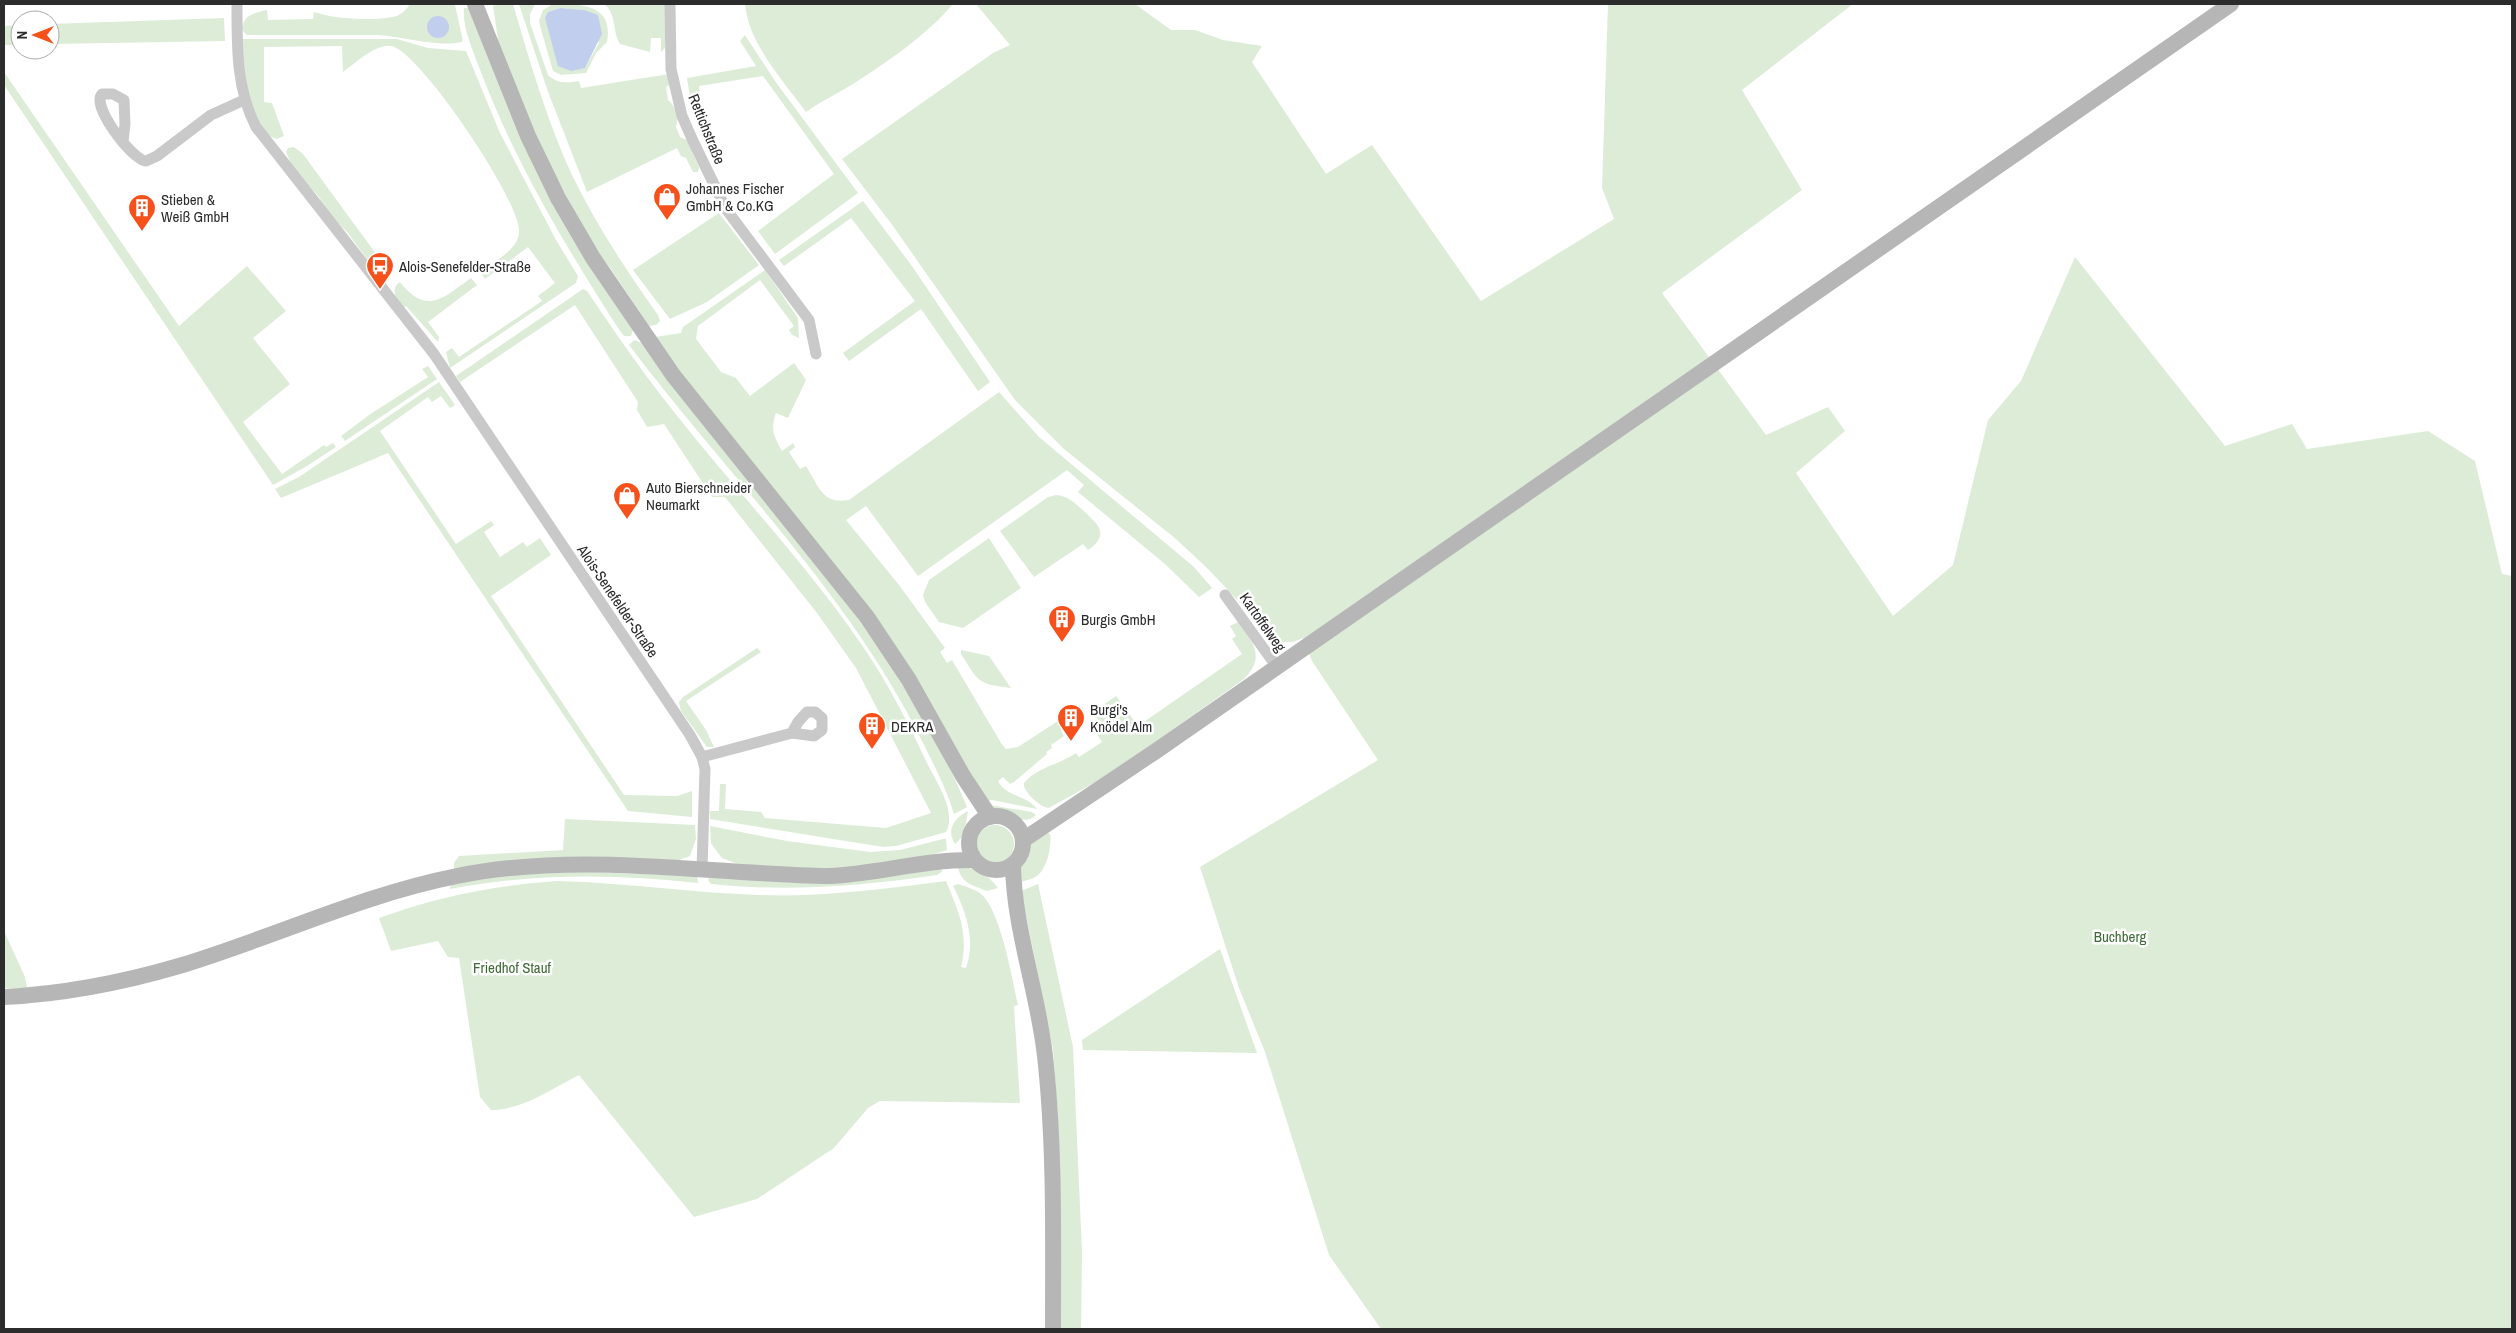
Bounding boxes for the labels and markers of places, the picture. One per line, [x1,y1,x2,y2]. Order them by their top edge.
place label: Johannes Fischer GmbH & Co.KG [686,178,784,216]
shop icon: Johannes Fischer GmbH & Co.KG [652,182,682,221]
place label: Stieben & Weiß GmbH [161,189,229,227]
building icon: Stieben & Weiß GmbH [127,193,157,232]
bus stop icon: Alois-Senefelder-Straße [365,251,395,290]
place label: Alois-Senefelder-Straße [398,256,531,277]
place label: Auto Bierschneider Neumarkt [645,477,751,515]
shop icon: Auto Bierschneider Neumarkt [612,481,642,520]
building icon: Burgis GmbH [1047,604,1077,643]
place label: Burgis GmbH [1081,609,1156,630]
place label: Burgi's Knödel Alm [1090,699,1152,737]
building icon: Burgi's Knödel Alm [1056,703,1086,742]
building icon: DEKRA [857,711,887,750]
place label: DEKRA [891,716,934,737]

